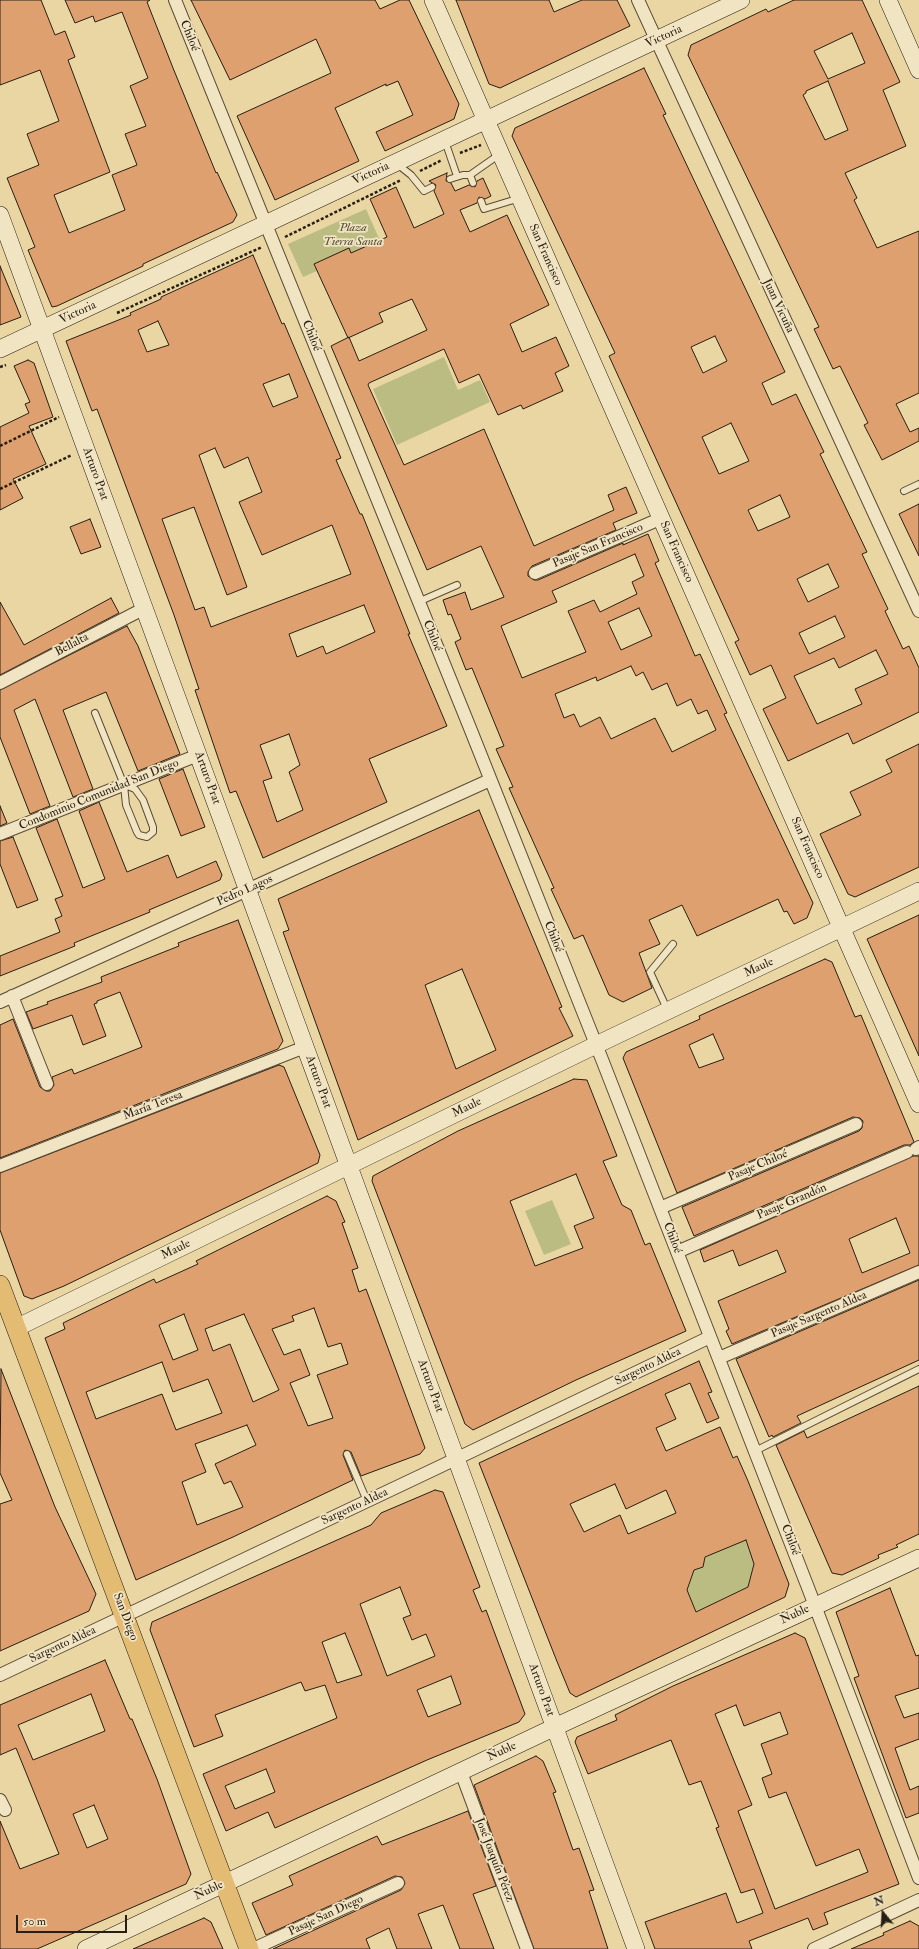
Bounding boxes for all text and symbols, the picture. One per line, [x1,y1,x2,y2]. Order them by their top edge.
street label: Chiloé [176,18,202,54]
street label: Victoria [643,22,685,52]
street label: Victoria [350,159,392,189]
park label: Plaza Tierra Santa [324,221,382,249]
street label: San Francisco [525,222,565,288]
street label: Juan Vicuña [759,277,797,335]
street label: Victoria [57,298,99,328]
street label: Chiloé [298,318,324,354]
street label: Arturo Prat [79,446,111,502]
street label: San Francisco [656,519,696,585]
street label: Pasaje San Francisco [551,520,645,572]
street label: Chiloé [419,618,445,654]
street label: Bellalta [53,630,91,660]
street label: Arturo Prat [191,750,223,806]
street label: Condominio Comunidad San Diego [17,756,181,834]
street label: San Francisco [787,815,827,881]
street label: Pedro Lagos [215,872,275,910]
street label: Chiloé [540,919,566,955]
street label: Maule [742,955,776,981]
street label: Arturo Prat [302,1054,334,1110]
street label: María Teresa [121,1088,185,1124]
street label: Maule [450,1095,484,1121]
street label: Pasaje Chiloé [726,1147,790,1185]
street label: Pasaje Grandón [755,1181,829,1223]
street label: Chiloé [660,1220,684,1256]
street label: Maule [159,1237,193,1263]
street label: Pasaje Sargento Aldea [769,1288,869,1342]
street label: Sargento Aldea [613,1345,683,1389]
street label: Arturo Prat [414,1358,446,1414]
street label: Sargento Aldea [319,1485,391,1529]
street label: Chiloé [778,1522,802,1558]
street label: San Diego [109,1591,141,1643]
street label: Ñuble [778,1602,812,1628]
street label: Sargento Aldea [27,1623,99,1667]
street label: Arturo Prat [525,1662,557,1718]
street label: Ñuble [485,1739,519,1765]
street label: José Joaquín Pérez [471,1816,517,1904]
street label: Ñuble [192,1878,226,1904]
street label: Pasaje San Diego [286,1892,366,1940]
north arrow [863,1893,903,1933]
text: N [872,1893,886,1909]
scale bar [18,1907,129,1933]
text: 50 m [23,1914,46,1929]

